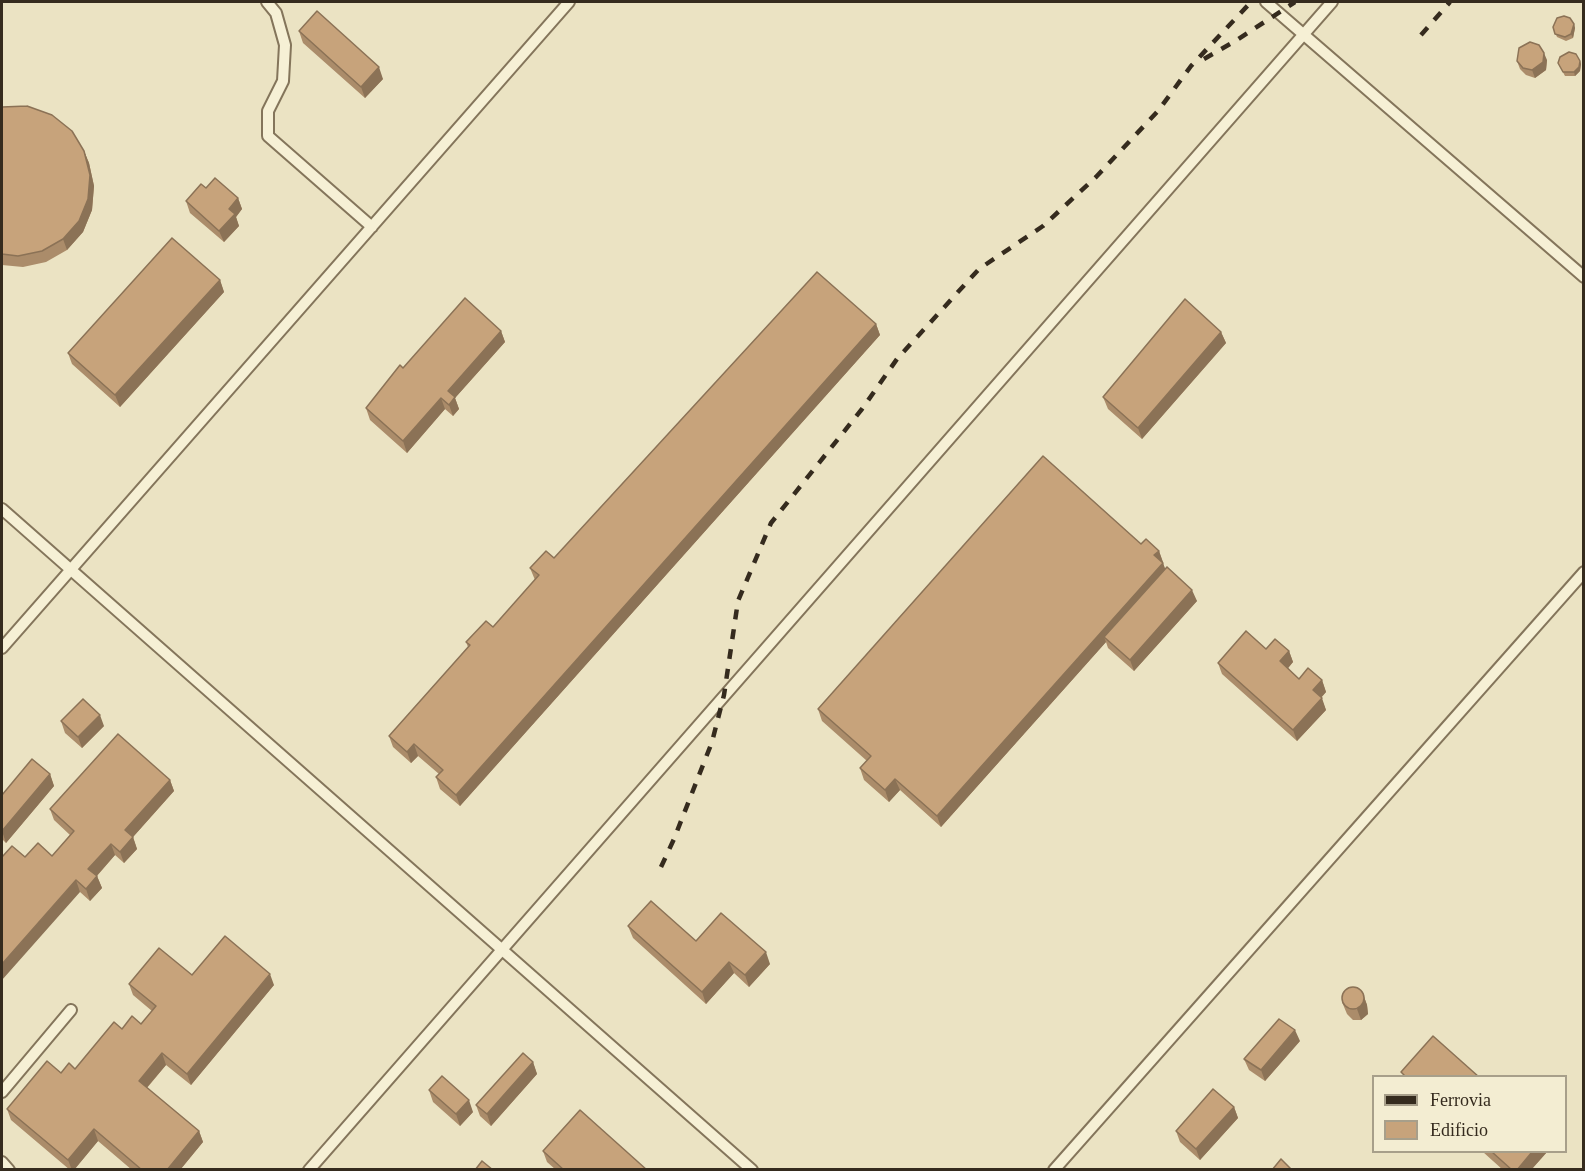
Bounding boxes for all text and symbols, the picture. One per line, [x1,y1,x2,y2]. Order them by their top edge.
legend [1372,1075,1567,1153]
text: Ferrovia [1430,1090,1491,1110]
text: Edificio [1430,1120,1488,1140]

